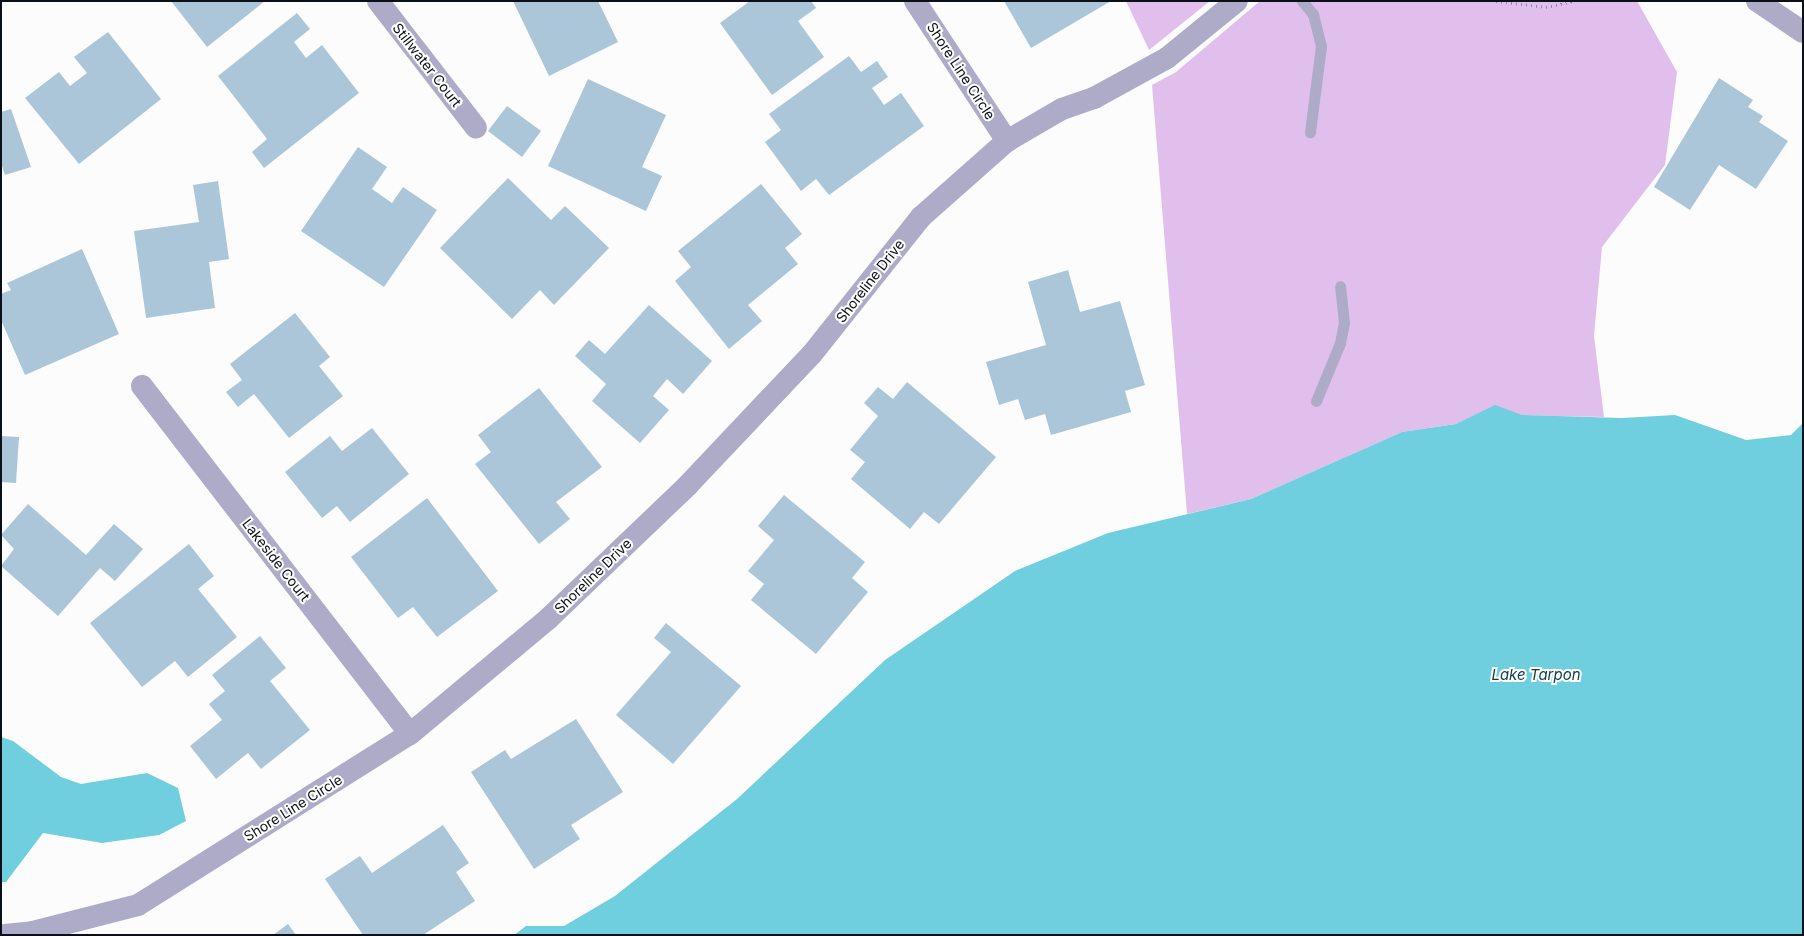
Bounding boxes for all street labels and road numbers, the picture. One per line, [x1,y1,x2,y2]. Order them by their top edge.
street label: Shore Line Circle [923,19,999,123]
street label: Stillwater Court [389,20,465,110]
street label: Shoreline Drive [832,236,908,326]
street label: Lakeside Court [239,516,313,604]
street label: Shoreline Drive [551,535,635,617]
street label: Shore Line Circle [241,771,345,845]

